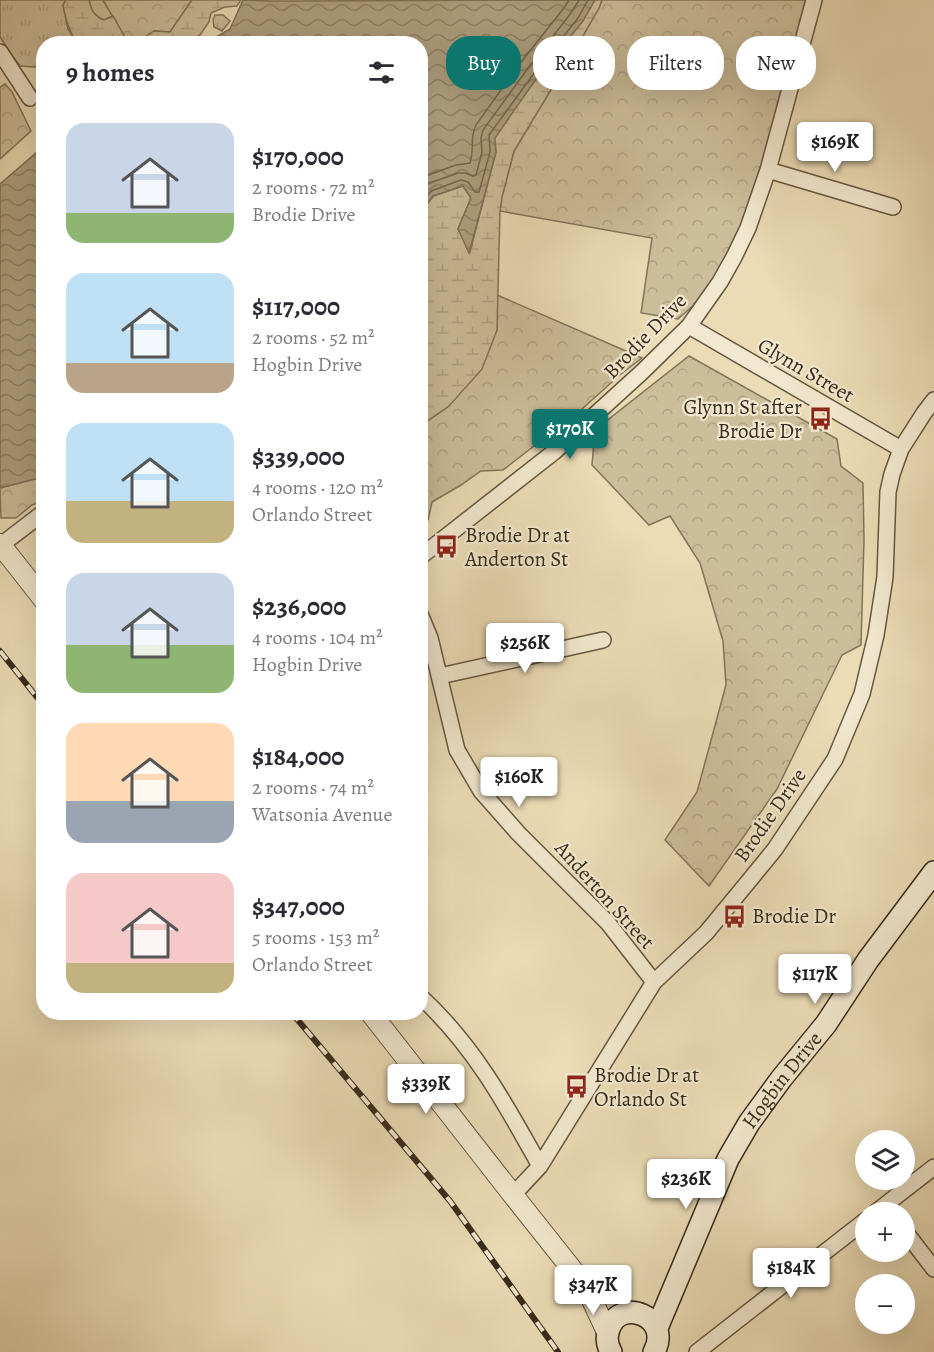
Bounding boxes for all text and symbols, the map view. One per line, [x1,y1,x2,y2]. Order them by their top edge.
chip: Buy [446,36,521,90]
chip: Rent [533,36,615,90]
chip: Filters [627,36,724,90]
chip: New [736,36,816,90]
text: 9 homes [66,55,155,90]
icon: filters [365,56,398,89]
pin: $169K [793,122,877,173]
text: $169K [811,128,859,155]
text: $170,000 [252,139,344,174]
icon: home [114,147,186,219]
text: 2 rooms · 72 m² [252,174,374,201]
text: Brodie Drive [252,201,355,228]
street label: Brodie Drive [597,287,693,385]
text: $117,000 [252,289,340,324]
icon: home [114,297,186,369]
text: 2 rooms · 52 m² [252,324,375,351]
street label: Glynn Street [753,331,859,409]
text: Hogbin Drive [252,351,362,378]
place label: Glynn St after Brodie Dr [683,393,802,445]
bus stop icon: Glynn St after Brodie Dr [807,406,833,432]
pin: $170K [528,409,612,460]
text: $170K [546,415,594,442]
text: $339,000 [252,439,345,474]
icon: home [114,447,186,519]
text: 4 rooms · 120 m² [252,474,383,501]
text: Orlando Street [252,501,373,528]
place label: Brodie Dr at Anderton St [464,521,570,573]
bus stop icon: Brodie Dr at Anderton St [434,534,460,560]
text: $236,000 [252,589,346,624]
icon: home [114,597,186,669]
pin: $256K [483,623,567,674]
text: 4 rooms · 104 m² [252,624,383,651]
text: $256K [500,629,550,656]
text: Hogbin Drive [252,651,362,678]
text: $184,000 [252,739,344,774]
icon: home [114,747,186,819]
pin: $160K [477,757,561,808]
text: $160K [494,763,544,790]
street label: Brodie Drive [727,763,813,867]
text: 2 rooms · 74 m² [252,774,374,801]
text: Watsonia Avenue [252,801,392,828]
street label: Anderton Street [548,834,661,955]
text: $347,000 [252,889,345,924]
icon: home [114,897,186,969]
place label: Brodie Dr [752,902,836,930]
bus stop icon: Brodie Dr [721,903,747,929]
text: 5 rooms · 153 m² [252,924,379,951]
text: Orlando Street [252,951,373,978]
pin: $117K [773,954,857,1005]
text: $117K [792,960,838,987]
street label: Hogbin Drive [735,1026,828,1134]
place label: Brodie Dr at Orlando St [594,1061,699,1113]
pin: $339K [384,1064,468,1115]
text: $339K [402,1070,450,1097]
bus stop icon: Brodie Dr at Orlando St [563,1074,589,1100]
map controls [855,1130,915,1334]
button: layers [855,1130,915,1190]
pin: $236K [644,1159,728,1210]
text: $236K [661,1165,711,1192]
button: + [855,1202,915,1262]
pin: $184K [749,1248,833,1299]
text: $184K [767,1254,815,1281]
pin: $347K [551,1265,635,1316]
text: $347K [569,1271,618,1298]
button: − [855,1274,915,1334]

